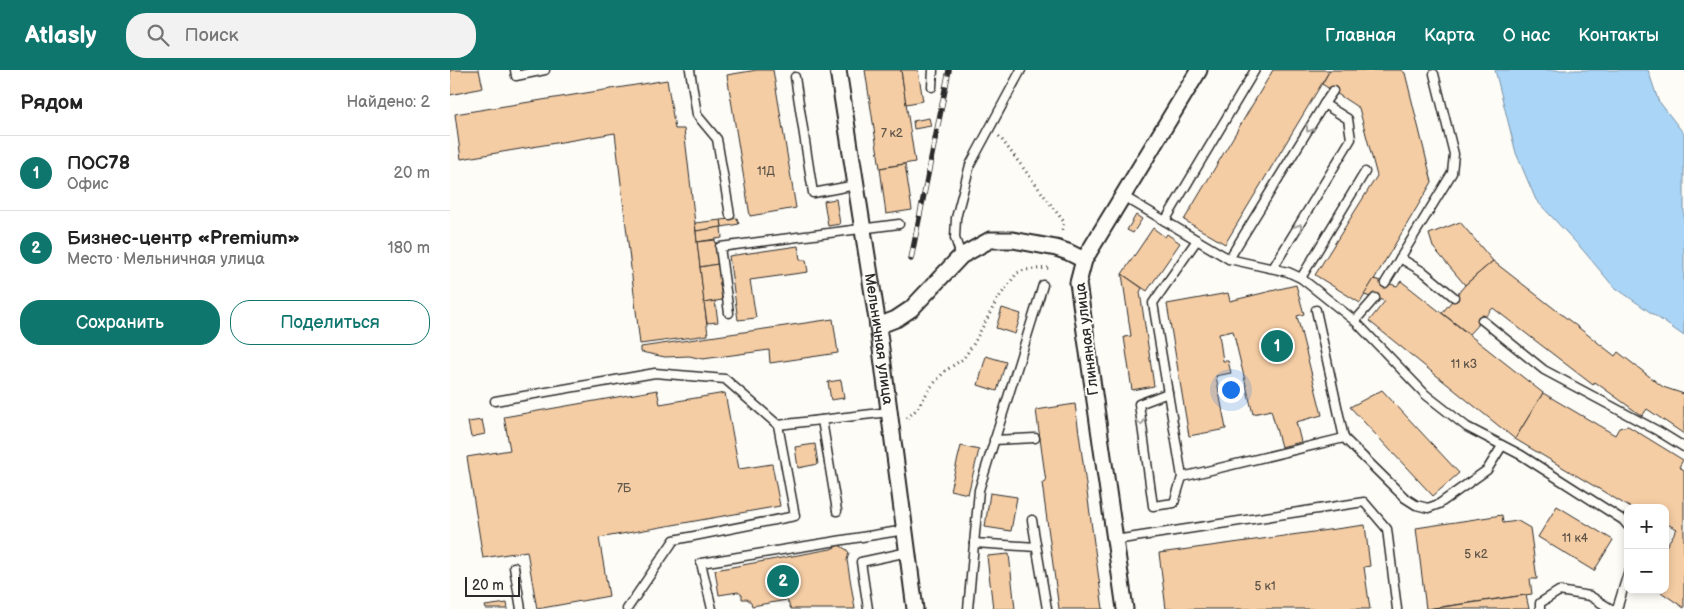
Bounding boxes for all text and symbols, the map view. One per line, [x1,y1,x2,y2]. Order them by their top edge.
search box [126,13,476,58]
text: Atlasly [25,21,96,50]
icon: search [144,21,172,49]
text: Поиск [184,24,239,47]
text: Главная [1325,25,1396,46]
text: Карта [1424,25,1475,46]
text: О нас [1503,25,1550,46]
text: Контакты [1578,25,1659,46]
text: Рядом [20,90,83,115]
text: Найдено: 2 [346,93,430,112]
one-way arrow [1306,123,1315,132]
house number: 7 к2 [881,126,903,141]
text: ПОС78 [67,152,130,175]
text: 1 [33,164,39,183]
text: 20 m [394,164,430,183]
house number: 11Д [757,164,775,179]
text: Офис [67,175,109,194]
one-way arrow [1292,224,1302,233]
text: Бизнес-центр «Premium» [67,227,300,250]
text: 2 [31,239,41,258]
text: 180 m [388,239,430,258]
text: Место · Мельничная улица [67,250,265,269]
street label: Мельничная улица [860,272,898,406]
street label: Глиняная улица [1071,282,1103,396]
button: Сохранить [20,300,220,345]
button: Поделиться [230,300,430,345]
pin: 1 [1261,327,1293,365]
house number: 11 к3 [1451,357,1477,372]
your location [1218,377,1244,403]
one-way arrow [1136,417,1146,426]
house number: 7Б [617,481,632,496]
map controls [1624,504,1669,594]
button: + [1624,504,1669,549]
house number: 11 к4 [1562,531,1589,546]
house number: 5 к2 [1464,547,1488,562]
button: − [1624,549,1669,594]
pin: 2 [767,562,799,600]
scale bar [465,574,520,597]
text: 20 m [472,577,504,594]
house number: 5 к1 [1254,579,1276,594]

